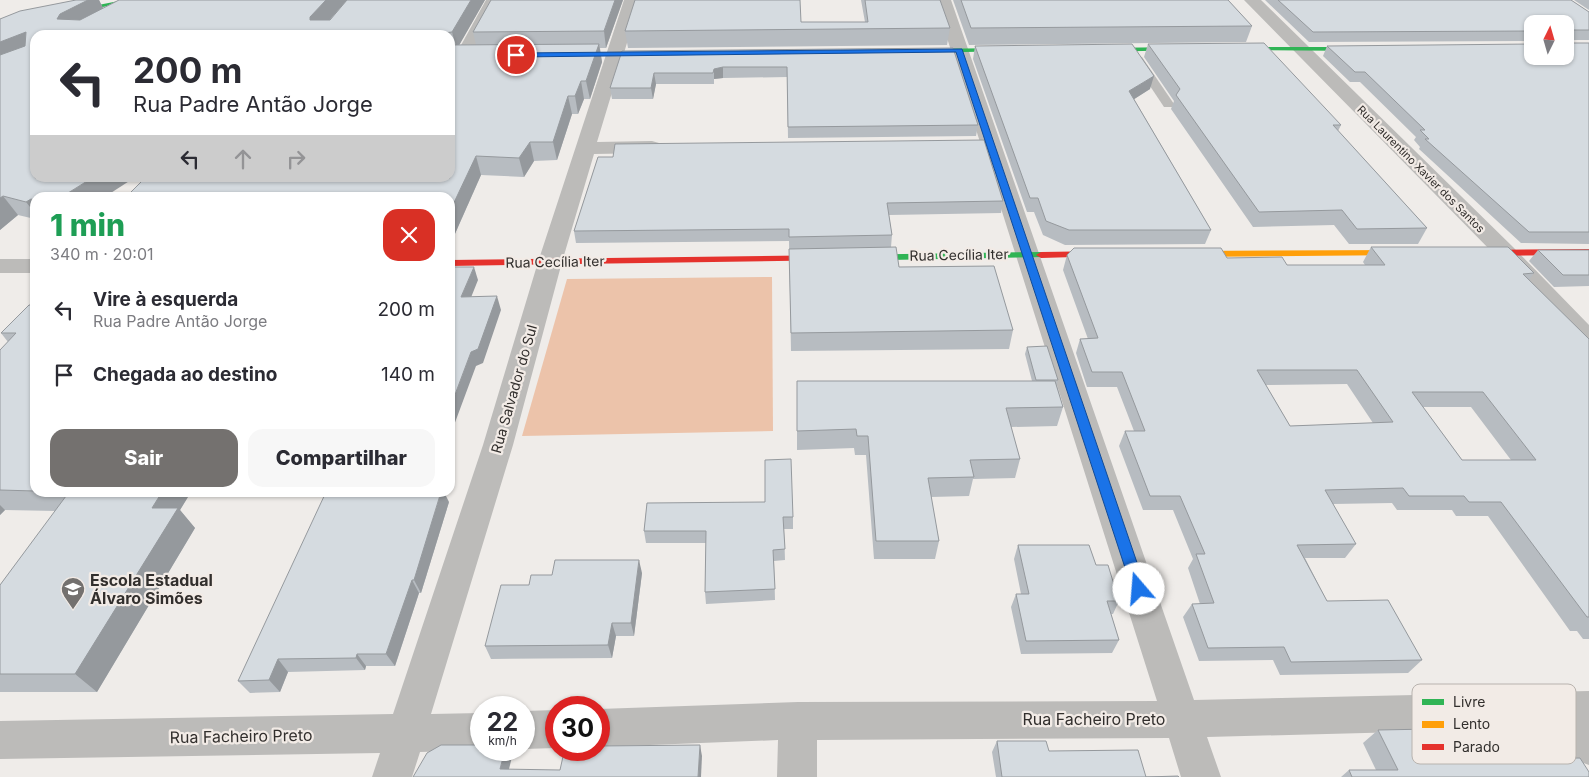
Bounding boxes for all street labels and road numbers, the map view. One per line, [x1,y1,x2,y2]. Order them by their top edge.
street label: Rua Laurentino Xavier dos Santos [1354,102,1488,236]
street label: Rua Cecília Iter [909,245,1009,264]
street label: Rua Cecília Iter [505,252,605,271]
street label: Rua Salvador do Sul [487,323,540,455]
street label: Rua Facheiro Preto [1023,709,1165,729]
street label: Rua Facheiro Preto [169,725,313,747]

